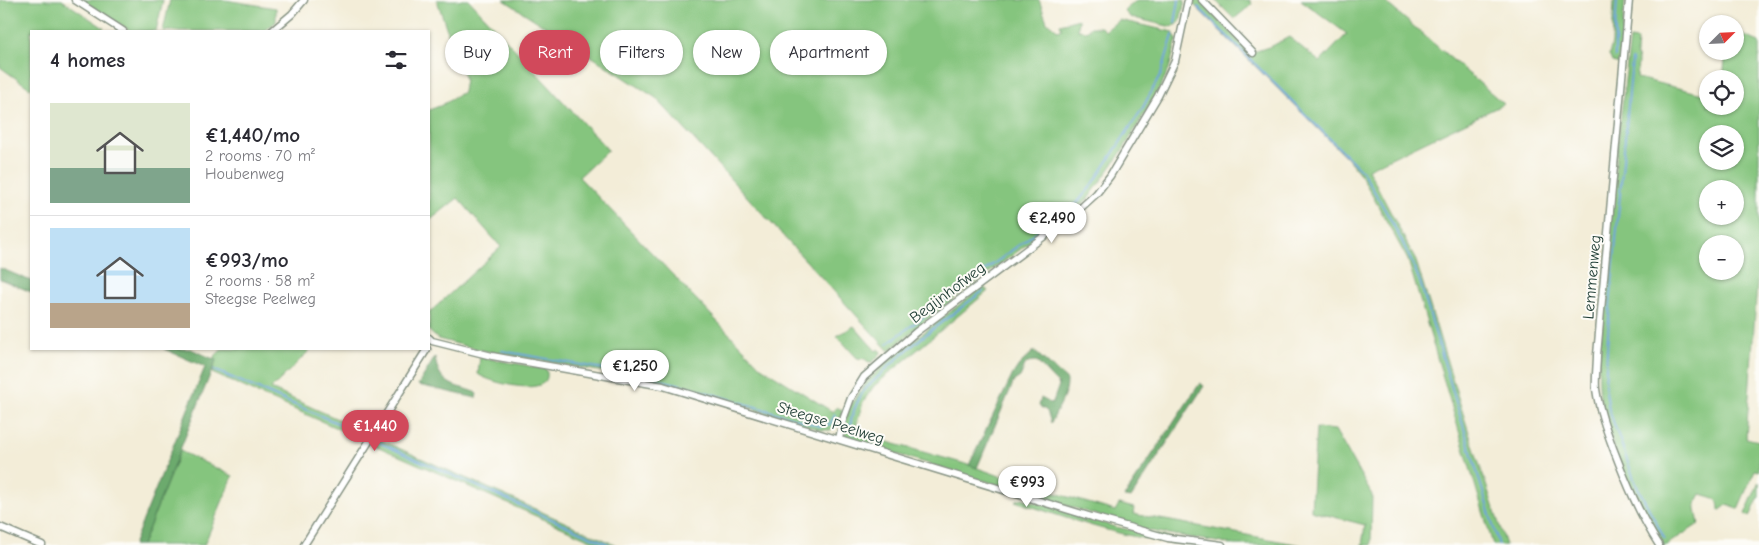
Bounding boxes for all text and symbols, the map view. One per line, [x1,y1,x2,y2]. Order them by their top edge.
north arrow [1699,15,1744,60]
map controls [1699,15,1744,280]
chip: Buy [445,30,509,75]
chip: Rent [519,30,590,75]
chip: Filters [600,30,683,75]
chip: New [693,30,760,75]
chip: Apartment [770,30,887,75]
icon: filters [382,46,410,74]
text: 4 homes [50,48,125,72]
button: locate [1699,70,1744,115]
icon: home [90,123,150,183]
text: €1,440/mo [205,123,300,147]
button: layers [1699,125,1744,170]
text: 2 rooms · 70 m² [205,147,315,165]
text: Houbenweg [205,165,284,183]
button: + [1699,180,1744,225]
pin: €2,490 [1011,202,1093,244]
text: €2,490 [1028,209,1076,227]
street label: Lemmenweg [1579,234,1605,320]
button: − [1699,235,1744,280]
icon: home [90,248,150,308]
text: €993/mo [205,248,289,272]
street label: Begijnhofweg [906,259,989,327]
text: 2 rooms · 58 m² [205,272,315,290]
text: Steegse Peelweg [205,290,316,308]
pin: €1,250 [594,350,676,392]
text: €1,250 [612,357,658,375]
street label: Steegse Peelweg [775,398,886,448]
pin: €1,440 [334,410,416,452]
text: €1,440 [353,417,397,435]
pin: €993 [997,466,1057,508]
text: €993 [1009,473,1045,491]

